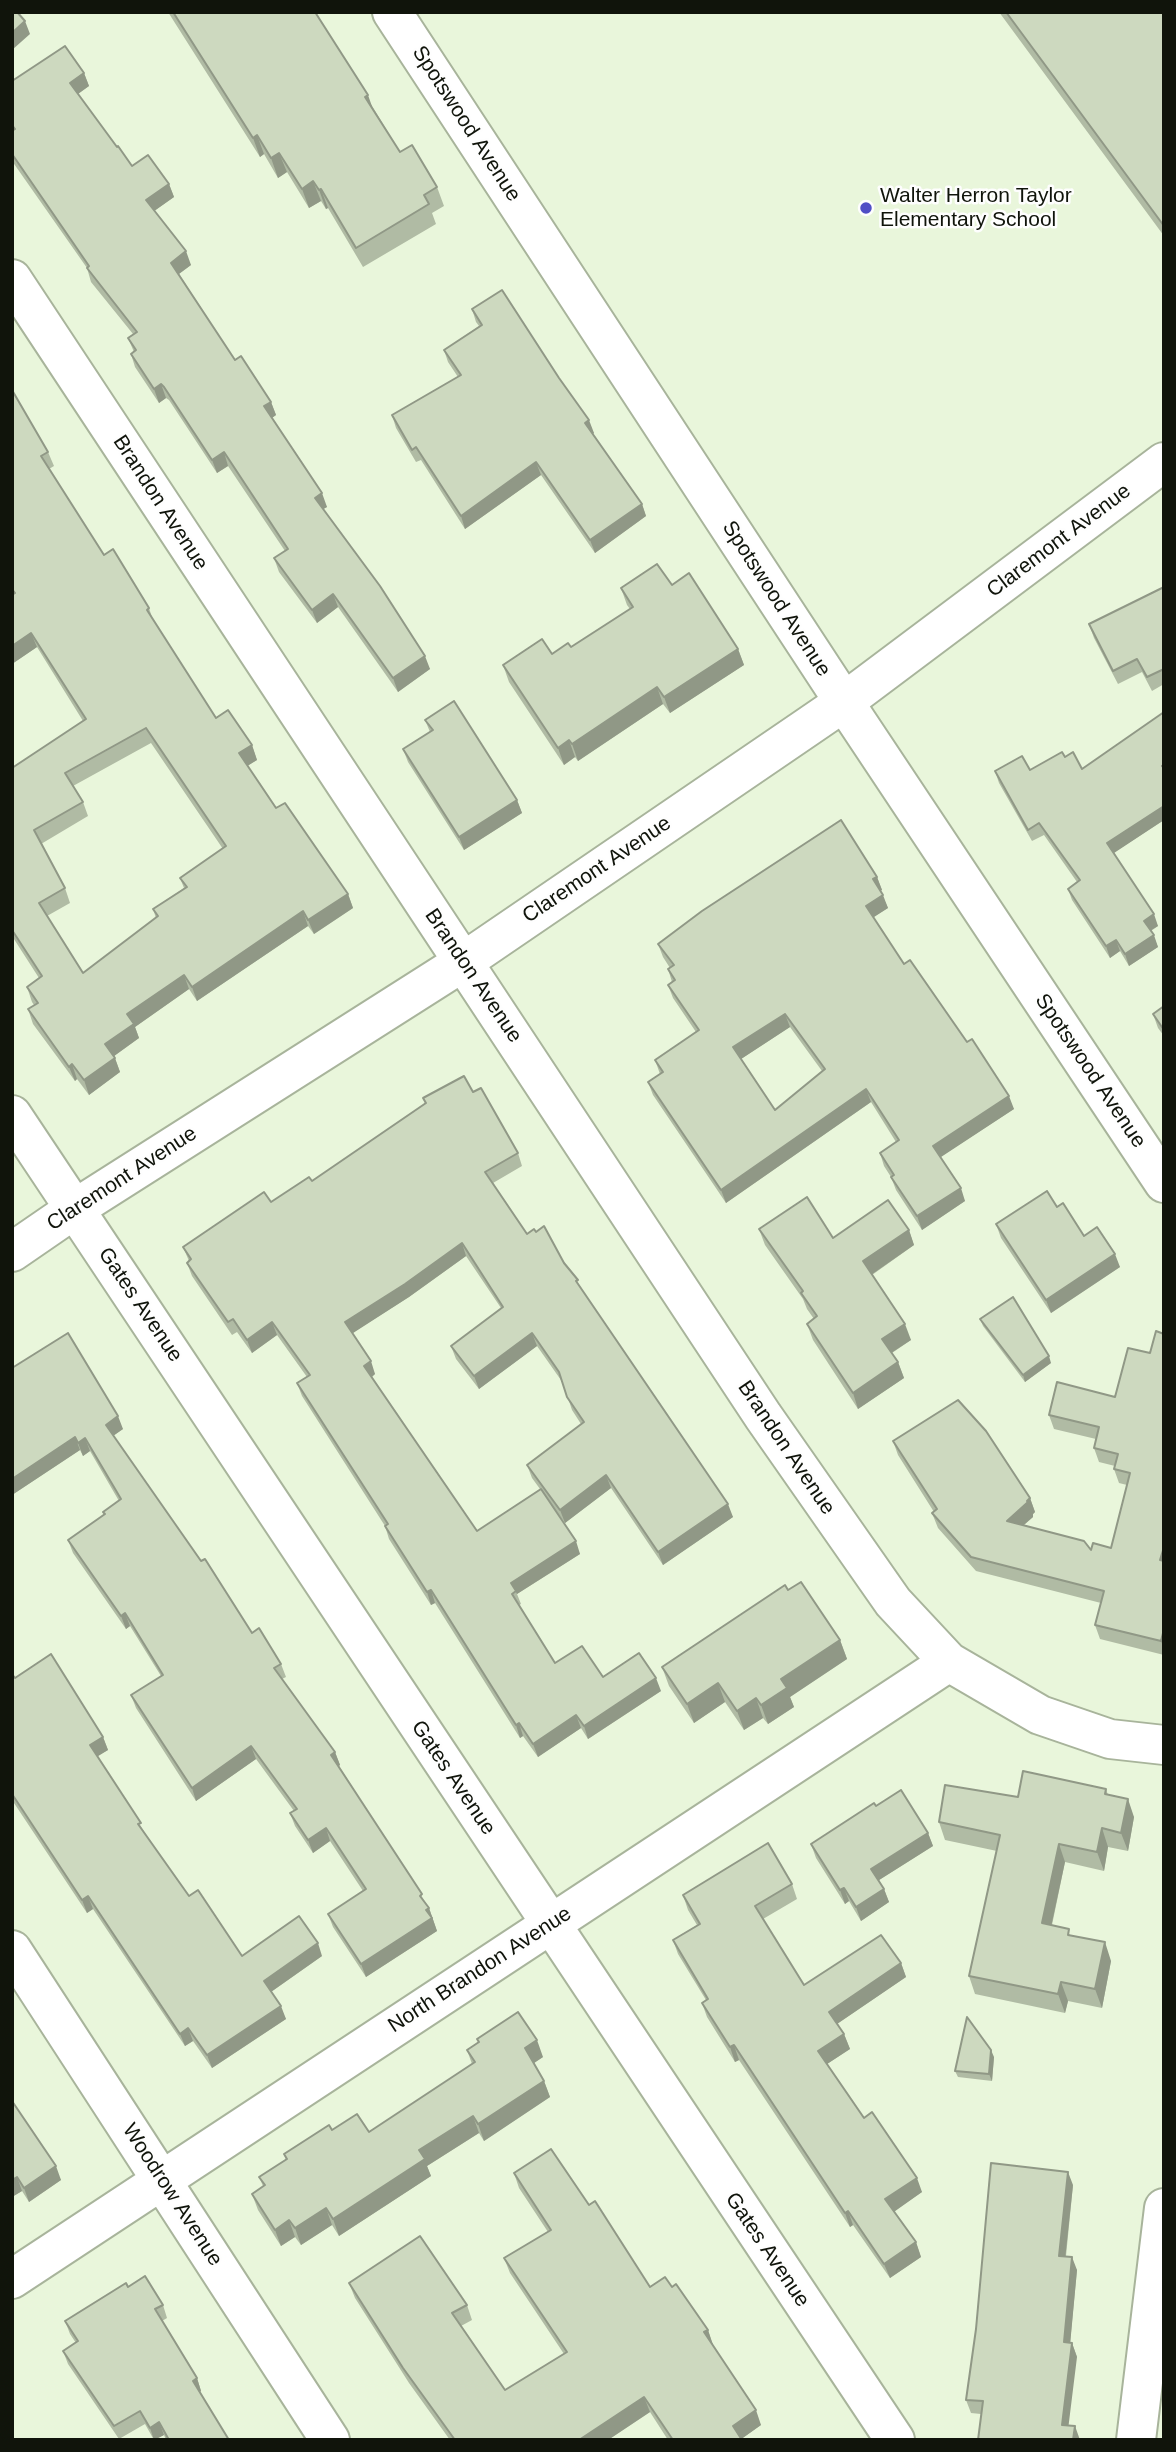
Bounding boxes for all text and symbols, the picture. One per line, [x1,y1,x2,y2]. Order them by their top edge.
street label: Spotswood Avenue [406,41,526,207]
place label: Walter Herron Taylor Elementary School [880,183,1072,233]
marker: Walter Herron Taylor Elementary School [858,200,874,216]
street label: Brandon Avenue [107,431,213,575]
street label: Claremont Avenue [982,479,1136,603]
street label: Spotswood Avenue [716,516,836,682]
street label: Claremont Avenue [518,811,676,929]
street label: Brandon Avenue [419,904,527,1048]
street label: Spotswood Avenue [1029,989,1151,1153]
street label: Claremont Avenue [42,1121,202,1237]
street label: Gates Avenue [92,1243,188,1367]
street label: Brandon Avenue [732,1376,840,1520]
street label: Gates Avenue [405,1716,501,1840]
street label: North Brandon Avenue [384,1901,576,2039]
street label: Woodrow Avenue [117,2119,227,2271]
street label: Gates Avenue [719,2188,815,2312]

